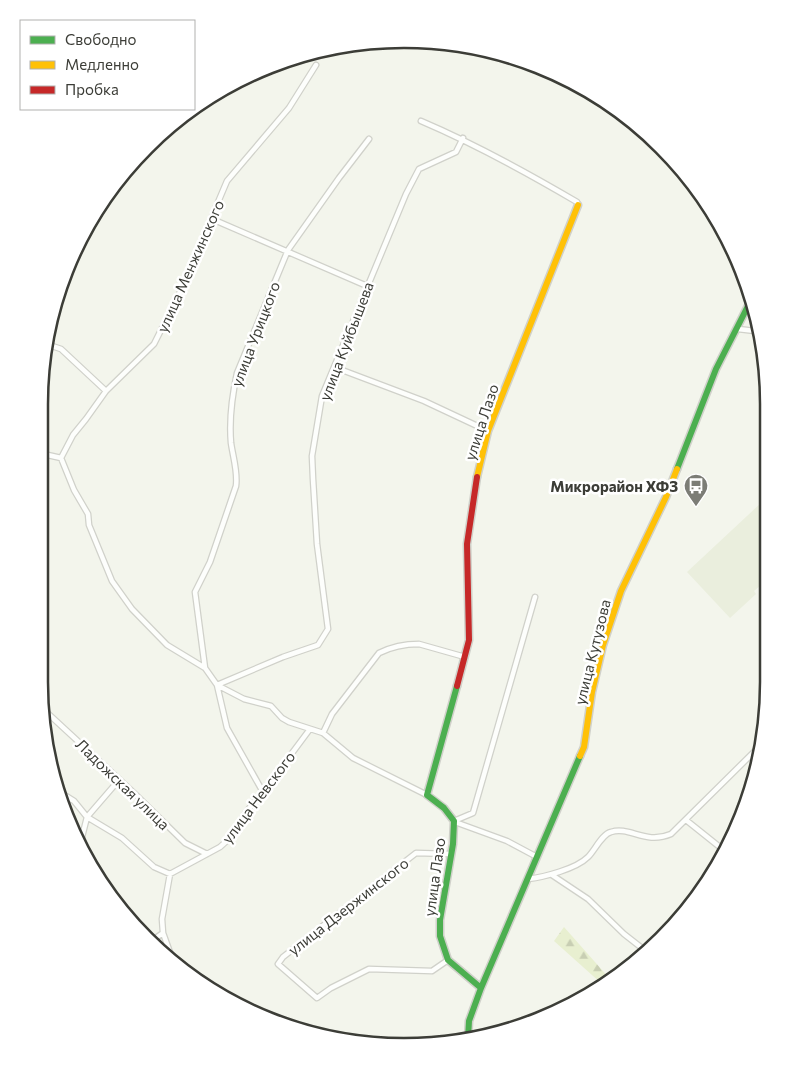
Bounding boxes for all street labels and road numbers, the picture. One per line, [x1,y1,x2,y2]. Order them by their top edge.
street label: улица Менжинского [153,197,227,335]
street label: улица Урицкого [227,279,283,389]
street label: улица Куйбышева [315,279,377,403]
street label: улица Лазо [460,382,502,462]
street label: улица Кутузова [570,597,614,707]
street label: Ладожская улица [73,735,173,833]
street label: улица Невского [218,747,298,847]
street label: улица Лазо [420,837,448,917]
street label: улица Дзержинского [284,853,412,959]

